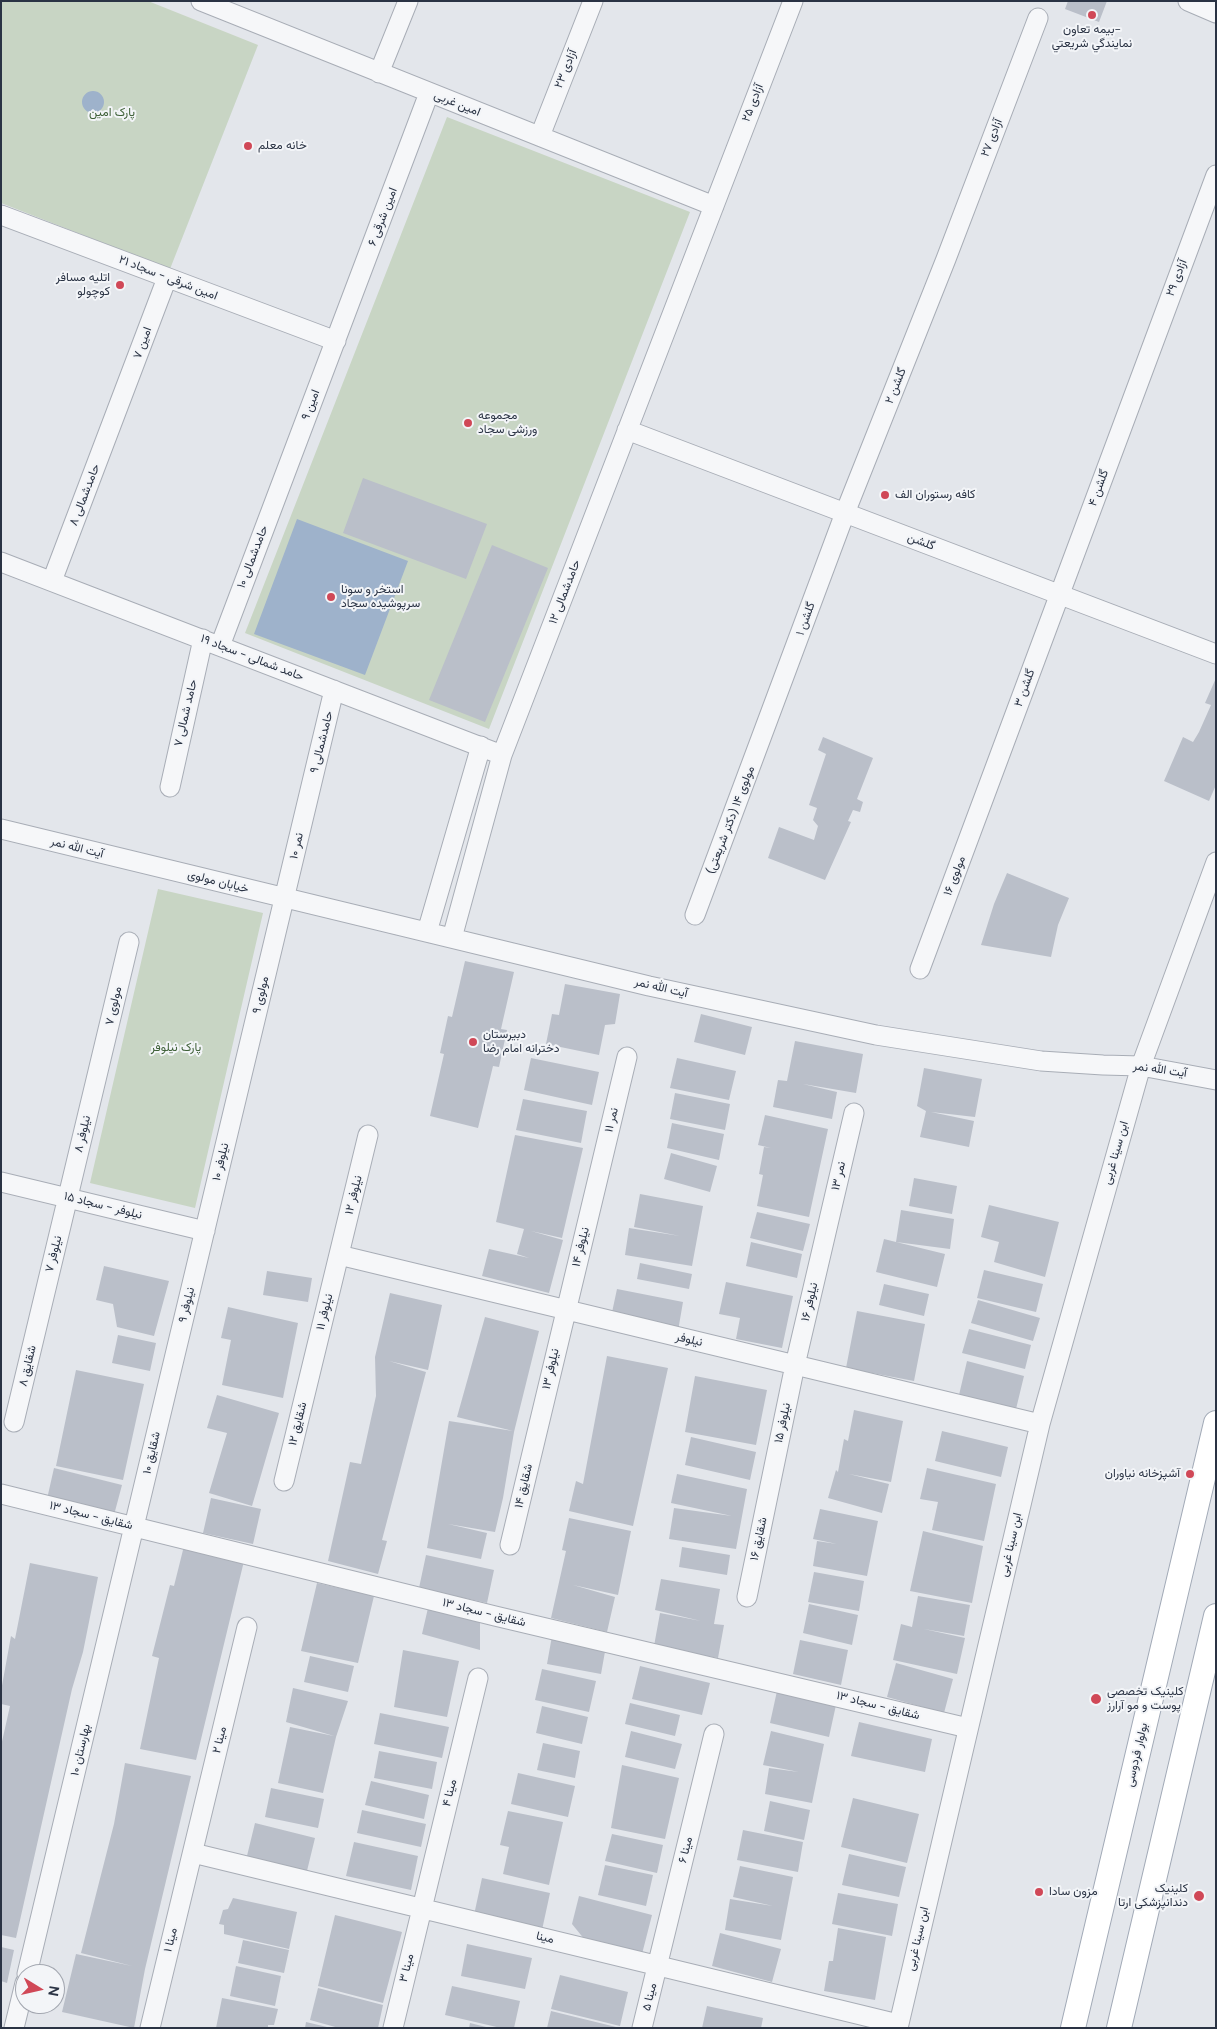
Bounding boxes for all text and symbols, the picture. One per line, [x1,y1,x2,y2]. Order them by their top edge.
marker: بيمه تعاون- نمايندگي شريعتي [1086,9,1098,21]
place label: بيمه تعاون- نمايندگي شريعتي [1052,23,1132,51]
street label: آزادی ۲۳ [552,48,580,90]
street label: آزادی ۲۵ [739,82,767,124]
street label: امین غربی [432,88,482,120]
park label: پارک امین [89,106,135,120]
street label: ۲۷ آزادی [978,117,1006,159]
place label: خانه معلم [258,139,307,153]
marker: خانه معلم [242,140,254,152]
street label: امین شرقی ۶ [365,186,401,248]
street label: امین شرقی - سجاد ۲۱ [117,253,219,303]
street label: آزادی ۲۹ [1163,258,1191,298]
place label: اتليه مسافر كوچولو [56,271,110,299]
marker: اتليه مسافر كوچولو [114,279,126,291]
street label: امین ۷ [131,325,155,361]
street label: گلشن ۲ [882,366,910,406]
street label: امین ۹ [299,388,323,422]
place label: مجموعه ورزشی سجاد [478,409,537,437]
marker: مجموعه ورزشی سجاد [462,417,474,429]
street label: حامدشمالی ۸ [67,462,103,528]
street label: گلشن ۴ [1086,468,1112,508]
place label: کافه رستوران الف [895,488,975,502]
marker: کافه رستوران الف [879,489,891,501]
street label: حامدشمالی ۱۰ [234,523,272,591]
street label: گلشن [905,530,937,554]
street label: حامدشمالی ۱۲ [546,558,584,626]
place label: استخر و سونا سرپوشیده سجاد [341,583,420,611]
marker: استخر و سونا سرپوشیده سجاد [325,591,337,603]
street label: گلشن ۱ [793,600,819,638]
street label: حامد شمالی - سجاد ۱۹ [198,632,306,684]
street label: گلشن ۳ [1012,667,1038,709]
street label: حامد شمالی ۷ [171,678,201,748]
street label: حامدشمالی ۹ [307,709,337,775]
street label: مولوی ۱۴ (دکتر شریعتی) [704,764,758,876]
street label: نمر ۱۰ [287,831,307,861]
street label: آیت الله نمر [49,834,105,862]
street label: مولوی ۱۶ [941,854,969,898]
street label: خیابان مولوی [186,867,250,897]
street label: مولوی ۹ [250,975,272,1015]
street label: آیت الله نمر [633,975,689,1001]
street label: مولوی ۷ [103,985,125,1027]
place label: دبیرستان دخترانه امام رضا [483,1028,560,1056]
marker: دبیرستان دخترانه امام رضا [467,1036,479,1048]
park label: پارک نیلوفر [151,1041,201,1055]
street label: آیت الله نمر [1132,1059,1188,1081]
street label: نمر ۱۱ [602,1106,622,1134]
street label: نیلوفر ۸ [72,1114,94,1154]
street label: ابن سینا غربی [1100,1120,1132,1186]
street label: نیلوفر ۱۰ [210,1141,232,1183]
street label: نمر ۱۳ [829,1160,849,1192]
street label: نیلوفر ۱۲ [342,1174,366,1216]
street label: نیلوفر - سجاد ۱۵ [62,1189,144,1223]
street label: نیلوفر ۱۴ [569,1226,593,1268]
street label: نیلوفر ۷ [43,1234,65,1274]
street label: نیلوفر ۱۶ [799,1281,821,1323]
street label: نیلوفر ۹ [176,1286,198,1324]
street label: نیلوفر ۱۱ [314,1292,336,1332]
street label: نیلوفر [674,1330,704,1350]
street label: شقایق ۸ [16,1344,40,1388]
street label: نیلوفر ۱۳ [539,1347,563,1391]
street label: شقایق ۱۲ [286,1401,310,1447]
street label: نیلوفر ۱۵ [772,1402,794,1444]
street label: شقایق ۱۰ [140,1430,164,1476]
street label: شقایق ۱۴ [512,1462,536,1510]
place label: آشپزخانه نیاوران [1105,1467,1180,1481]
marker: آشپزخانه نیاوران [1184,1468,1196,1480]
street label: شقایق - سجاد ۱۳ [48,1499,134,1533]
street label: ابن سینا غربی [997,1512,1025,1578]
street label: شقایق ۱۶ [747,1516,771,1562]
street label: شقایق - سجاد ۱۳ [441,1596,527,1630]
place label: کلینیک تخصصی پوست و مو آرارز [1107,1685,1184,1713]
street label: شقایق - سجاد ۱۳ [835,1689,921,1723]
marker: کلینیک تخصصی پوست و مو آرارز [1089,1692,1103,1706]
street label: بولوار فردوسی [1123,1722,1151,1788]
street label: بهارستان ۱۰ [68,1723,94,1777]
street label: مینا ۲ [210,1725,230,1755]
street label: مینا ۴ [440,1778,460,1808]
street label: مینا ۶ [676,1835,696,1865]
place label: کلینیک دندانپزشکی ارتا [1118,1882,1188,1910]
place label: مزون سادا [1049,1885,1098,1899]
marker: مزون سادا [1033,1886,1045,1898]
marker: کلینیک دندانپزشکی ارتا [1192,1889,1206,1903]
street label: ابن سینا غربی [904,1906,932,1972]
street label: مینا ۱ [161,1926,181,1954]
street label: مینا [535,1929,555,1947]
street label: مینا ۳ [397,1952,417,1984]
north arrow [15,1964,65,2014]
street label: مینا ۵ [640,1982,660,2012]
text: N [44,1985,64,1998]

